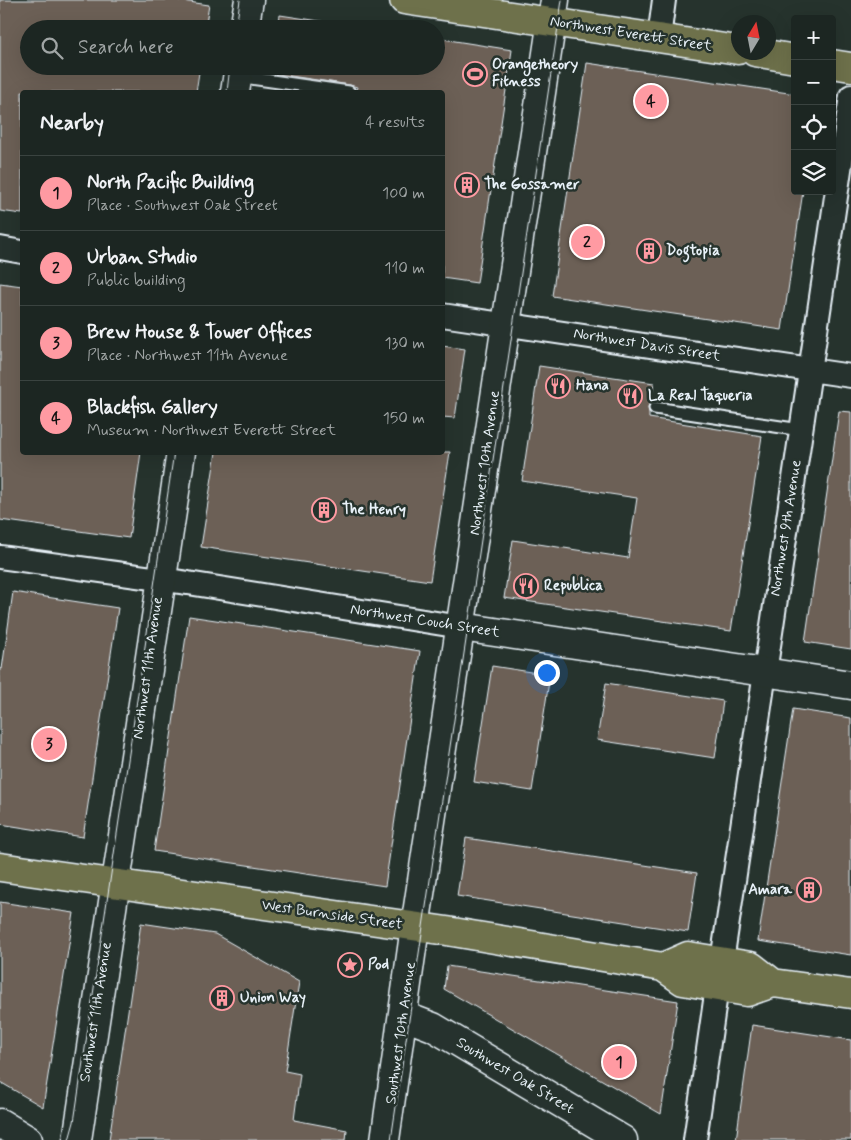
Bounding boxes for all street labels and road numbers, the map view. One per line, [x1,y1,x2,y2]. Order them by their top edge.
street label: Northwest Everett Street [549,11,714,57]
street label: Northwest Davis Street [572,323,722,367]
street label: Northwest 10th Avenue [465,389,505,537]
street label: Northwest 9th Avenue [765,458,807,598]
street label: Northwest 11th Avenue [128,595,168,741]
street label: Northwest Couch Street [349,599,501,643]
street label: West Burnside Street [260,895,404,935]
street label: Southwest 11th Avenue [75,941,117,1083]
street label: Southwest 10th Avenue [381,960,421,1106]
street label: Southwest Oak Street [452,1033,578,1119]

